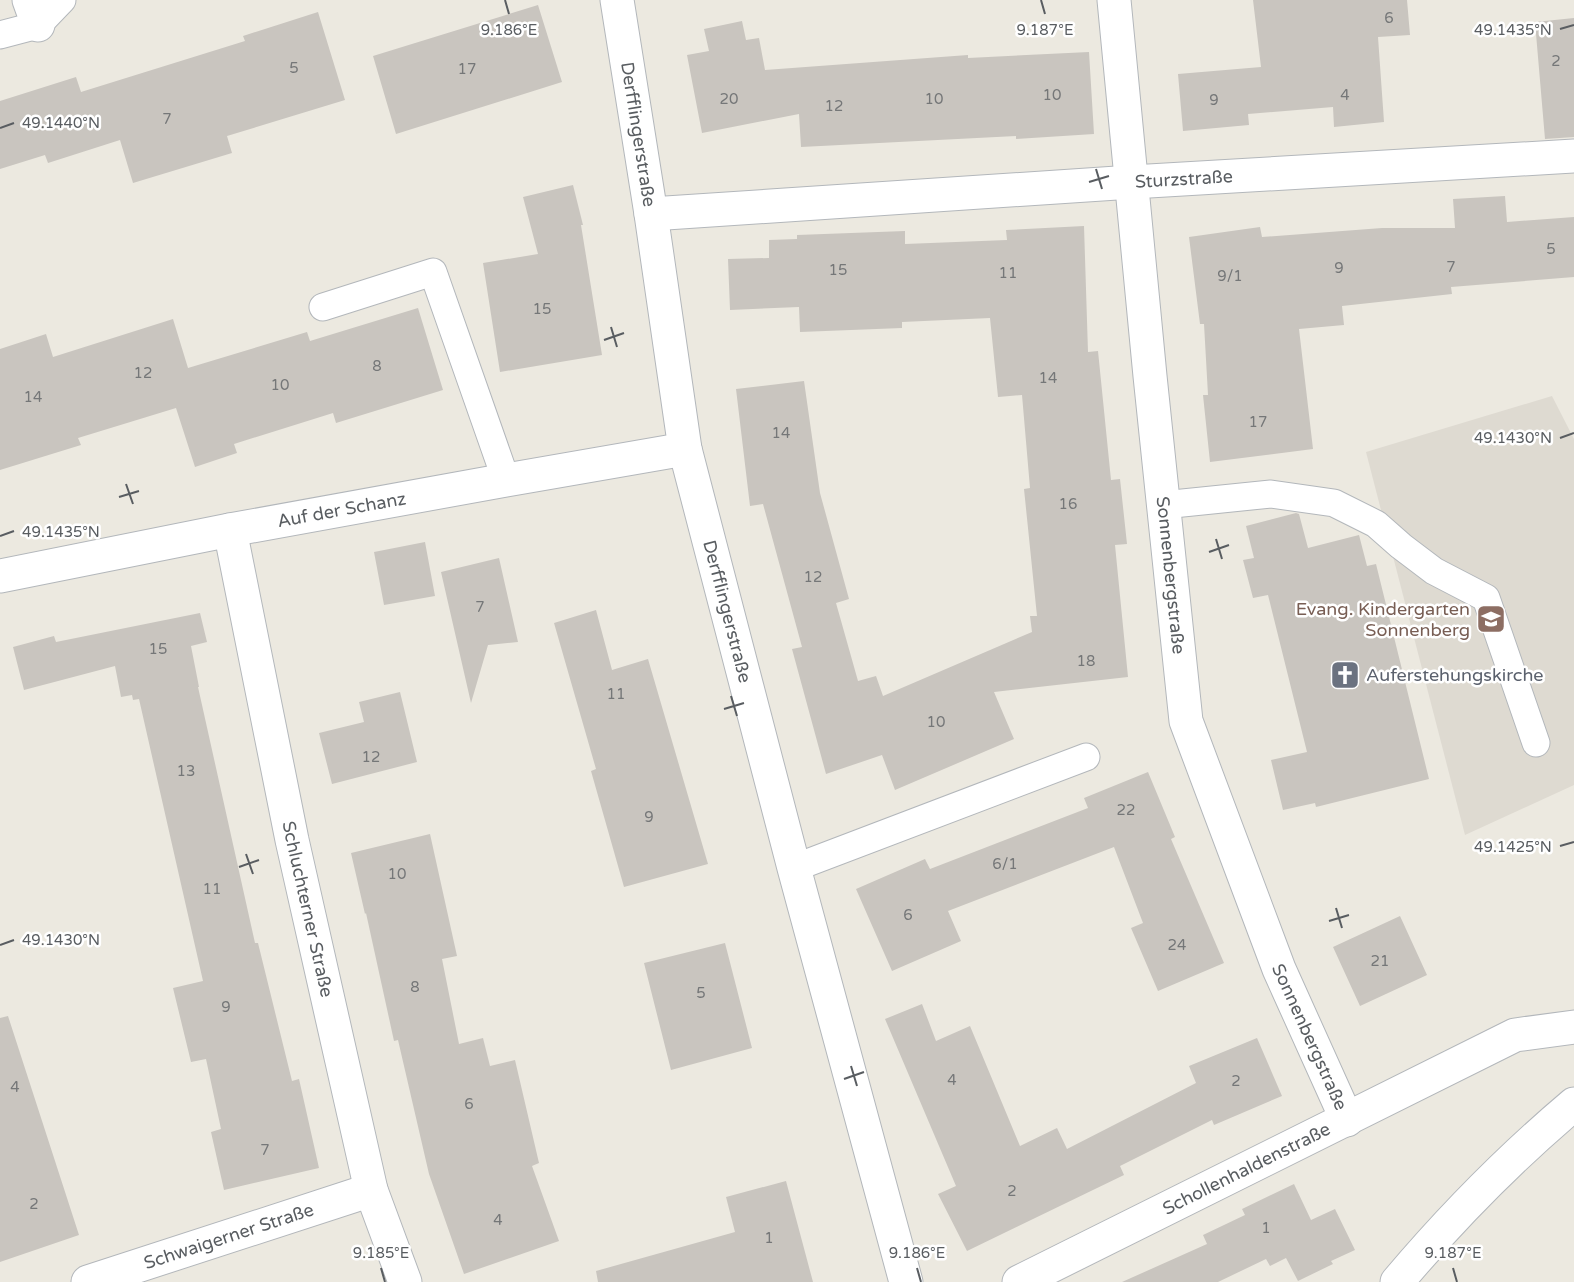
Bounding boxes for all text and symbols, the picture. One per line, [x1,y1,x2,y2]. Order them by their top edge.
house number: 6 [1384,9,1394,27]
text: 9.186°E [481,21,537,39]
text: 9.187°E [1016,21,1074,39]
text: 49.1435°N [1474,21,1552,39]
house number: 2 [1551,52,1561,70]
house number: 5 [289,59,299,77]
house number: 17 [458,60,476,78]
street label: Derfflingerstraße [616,60,661,208]
house number: 10 [1043,86,1061,104]
house number: 4 [1340,86,1350,104]
house number: 20 [720,90,738,108]
house number: 10 [925,90,943,108]
house number: 9 [1209,91,1219,109]
house number: 12 [825,97,843,115]
house number: 7 [162,110,172,128]
text: 49.1440°N [22,114,100,132]
street label: Sturzstraße [1134,165,1233,193]
house number: 5 [1546,240,1556,258]
house number: 7 [1446,258,1456,276]
house number: 9 [1334,259,1344,277]
house number: 15 [829,261,847,279]
house number: 11 [999,264,1017,282]
house number: 9/1 [1217,267,1243,285]
house number: 15 [533,300,551,318]
house number: 8 [372,357,382,375]
house number: 12 [134,364,152,382]
house number: 14 [1039,369,1057,387]
house number: 10 [271,376,289,394]
house number: 14 [24,388,42,406]
house number: 17 [1249,413,1267,431]
house number: 14 [772,424,790,442]
text: 49.1430°N [1474,429,1552,447]
street label: Auf der Schanz [275,487,408,532]
house number: 16 [1059,495,1077,513]
street label: Sonnenbergstraße [1152,495,1190,655]
text: 49.1435°N [22,523,100,541]
street label: Derfflingerstraße [698,538,756,685]
house number: 12 [804,568,822,586]
house number: 7 [475,598,485,616]
place label: Evang. Kindergarten Sonnenberg [1296,598,1470,641]
school or university icon: Evang. Kindergarten Sonnenberg [1475,603,1507,635]
house number: 15 [149,640,167,658]
house number: 18 [1077,652,1095,670]
church icon: Auferstehungskirche [1329,659,1361,691]
place label: Auferstehungskirche [1366,664,1544,686]
house number: 11 [607,685,625,703]
house number: 10 [927,713,945,731]
house number: 12 [362,748,380,766]
house number: 13 [177,762,195,780]
house number: 22 [1117,801,1135,819]
house number: 9 [644,808,654,826]
street label: Schluchterner Straße [277,819,338,999]
text: 49.1425°N [1474,838,1552,856]
house number: 6/1 [992,855,1018,873]
house number: 10 [388,865,406,883]
house number: 11 [203,880,221,898]
house number: 6 [903,906,913,924]
text: 49.1430°N [22,931,100,949]
house number: 24 [1168,936,1186,954]
house number: 21 [1371,952,1389,970]
street label: Sonnenbergstraße [1267,960,1352,1114]
house number: 8 [410,978,420,996]
house number: 5 [696,984,706,1002]
house number: 9 [221,998,231,1016]
house number: 4 [947,1071,957,1089]
house number: 2 [1231,1072,1241,1090]
house number: 4 [10,1078,20,1096]
house number: 6 [464,1095,474,1113]
street label: Schollenhaldenstraße [1159,1118,1334,1220]
house number: 7 [260,1141,270,1159]
house number: 2 [1007,1182,1017,1200]
house number: 2 [29,1195,39,1213]
street label: Schwaigerner Straße [141,1198,316,1274]
house number: 4 [493,1211,503,1229]
house number: 1 [1261,1219,1271,1237]
house number: 1 [764,1229,774,1247]
text: 9.185°E [353,1244,409,1262]
text: 9.186°E [889,1244,945,1262]
text: 9.187°E [1424,1244,1482,1262]

